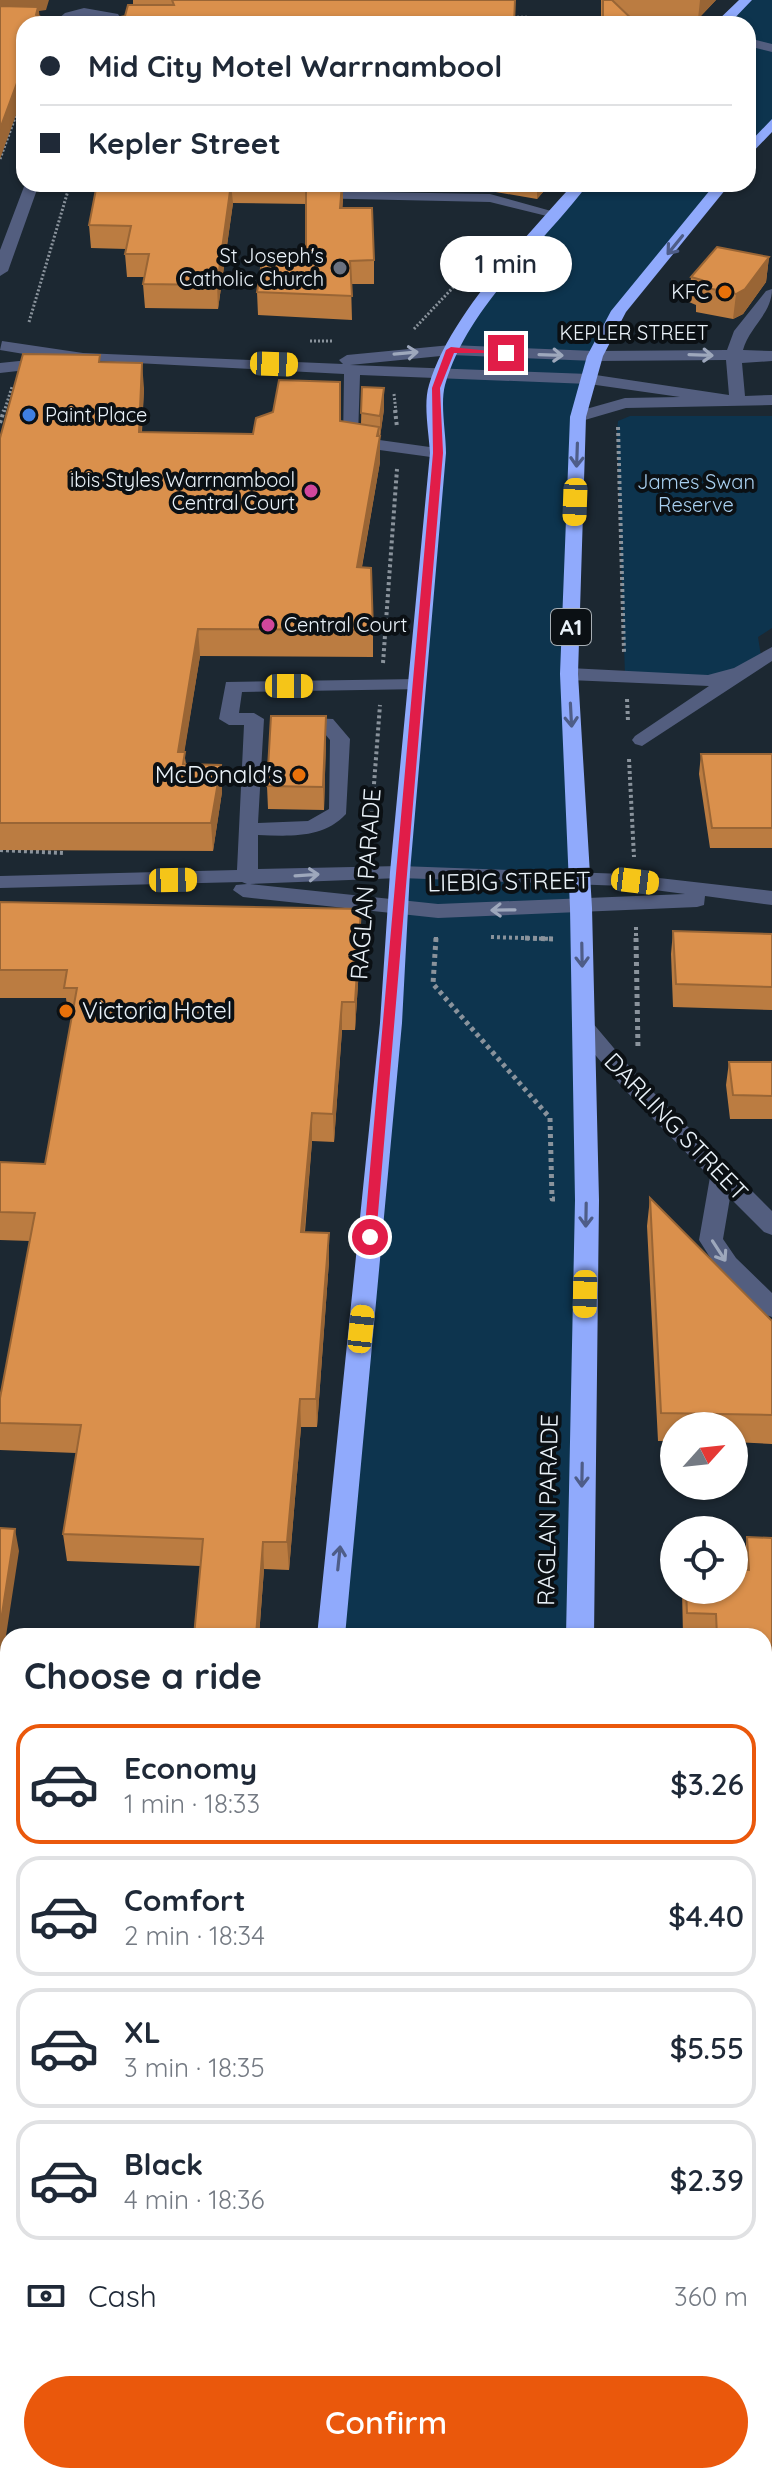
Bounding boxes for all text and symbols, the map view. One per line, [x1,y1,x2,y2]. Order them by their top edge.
text: Mid City Motel Warrnambool [88,47,502,85]
text: Kepler Street [88,124,281,162]
one-way arrow [666,234,683,255]
callout: 1 min [440,237,572,293]
place label: St Joseph's Catholic Church [179,243,324,291]
text: 1 min [475,247,537,280]
marker: St Joseph's Catholic Church [331,259,349,277]
place label: KFC [671,279,709,304]
marker: KFC [716,283,734,301]
street label: KEPLER STREET [559,320,709,345]
route end [488,335,524,371]
one-way arrow [392,345,419,360]
one-way arrow [537,347,564,362]
one-way arrow [687,347,714,362]
car [250,351,298,377]
place label: Paint Place [45,402,147,427]
marker: Paint Place [20,406,38,424]
one-way arrow [569,441,584,468]
place label: ibis Styles Warrnambool Central Court [70,467,295,515]
park label: James Swan Reserve [637,469,755,517]
car [562,478,588,526]
marker: ibis Styles Warrnambool Central Court [302,482,320,500]
road number: A1 [551,609,591,645]
place label: Central Court [284,612,408,637]
marker: Central Court [259,616,277,634]
car [265,674,313,698]
one-way arrow [564,701,579,728]
place label: McDonald's [155,759,283,789]
marker: McDonald's [290,766,308,784]
street label: RAGLAN PARADE [343,787,387,981]
street label: LIEBIG STREET [427,865,591,897]
car [610,866,660,896]
one-way arrow [293,867,320,882]
car [149,868,197,892]
one-way arrow [490,902,517,917]
one-way arrow [574,941,589,968]
place label: Victoria Hotel [82,995,232,1025]
marker: Victoria Hotel [57,1002,75,1020]
street label: DARLING STREET [599,1046,755,1207]
one-way arrow [579,1201,594,1228]
route start [352,1219,388,1255]
one-way arrow [710,1239,727,1261]
car [573,1270,597,1318]
car [347,1304,375,1354]
north arrow [660,1412,748,1500]
map controls [660,1412,748,1604]
street label: RAGLAN PARADE [530,1414,564,1606]
one-way arrow [574,1461,590,1488]
button: locate [660,1516,748,1604]
one-way arrow [331,1545,346,1572]
text: Choose a ride [24,1653,262,1698]
icon: car [28,1748,100,1820]
text: Economy [124,1749,257,1787]
text: $3.26 [670,1765,744,1803]
text: 1 min · 18:33 [124,1787,260,1820]
icon: car [28,1880,100,1952]
text: Comfort [124,1881,245,1919]
text: $4.40 [668,1897,744,1935]
text: 2 min · 18:34 [124,1919,265,1952]
icon: car [28,2012,100,2084]
text: XL [124,2013,161,2051]
text: $5.55 [670,2029,744,2067]
text: 3 min · 18:35 [124,2051,265,2084]
icon: car [28,2144,100,2216]
text: Black [124,2145,203,2183]
text: $2.39 [670,2161,744,2199]
text: 4 min · 18:36 [124,2183,265,2216]
icon: cash [24,2274,68,2318]
text: Cash [88,2277,157,2315]
text: 360 m [674,2280,748,2313]
button: Confirm [24,2376,748,2468]

